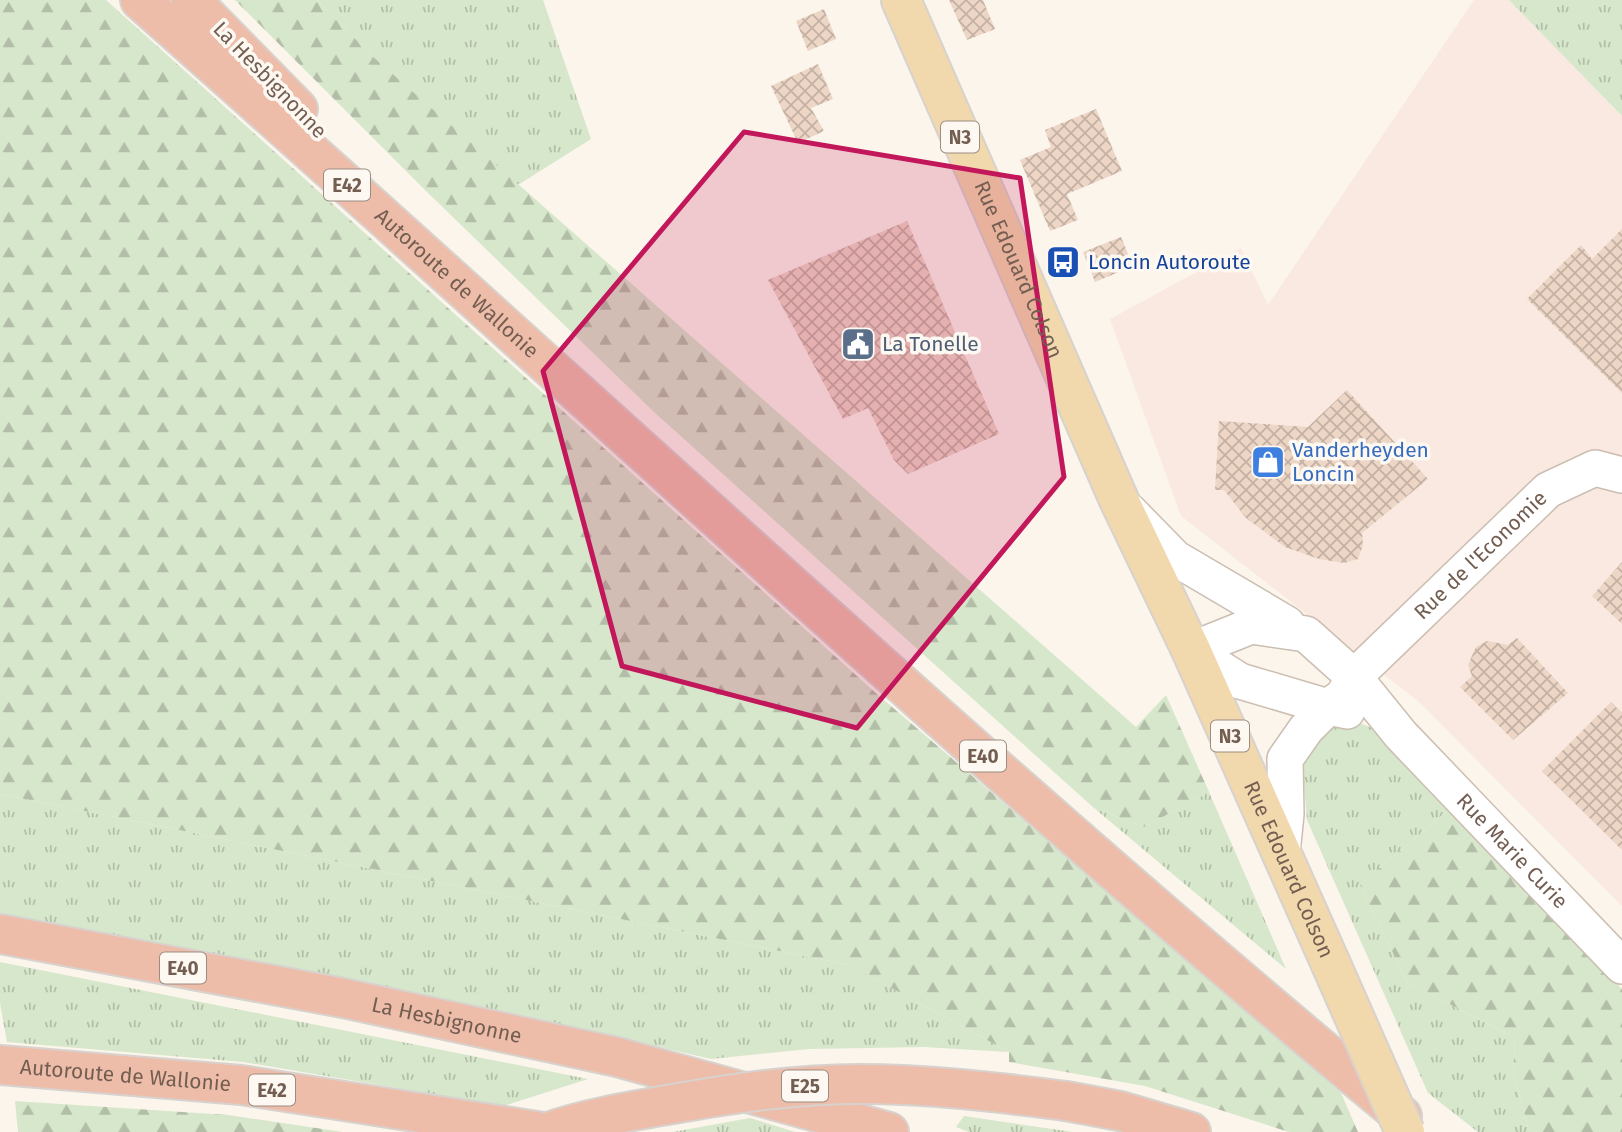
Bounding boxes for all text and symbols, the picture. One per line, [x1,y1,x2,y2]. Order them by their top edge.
street label: La Hesbignonne [208,16,332,144]
road number: N3 [941,122,979,153]
road number: E42 [324,169,370,200]
street label: Rue Edouard Colson [968,177,1069,362]
street label: Autoroute de Wallonie [369,203,544,364]
bus stop icon: Loncin Autoroute [1044,243,1082,281]
place label: Loncin Autoroute [1088,249,1251,275]
public building icon: La Tonelle [839,325,877,363]
place label: La Tonelle [882,331,979,357]
place label: Vanderheyden Loncin [1292,437,1429,487]
shop icon: Vanderheyden Loncin [1249,443,1287,481]
street label: Rue de l'Economie [1409,485,1552,625]
road number: N3 [1211,720,1249,751]
road number: E40 [960,740,1006,772]
street label: Rue Edouard Colson [1238,777,1339,962]
street label: Rue Marie Curie [1451,788,1573,914]
road number: E40 [160,952,206,984]
street label: La Hesbignonne [369,992,524,1049]
street label: Autoroute de Wallonie [19,1054,232,1097]
road number: E25 [782,1070,828,1102]
road number: E42 [249,1074,295,1106]

